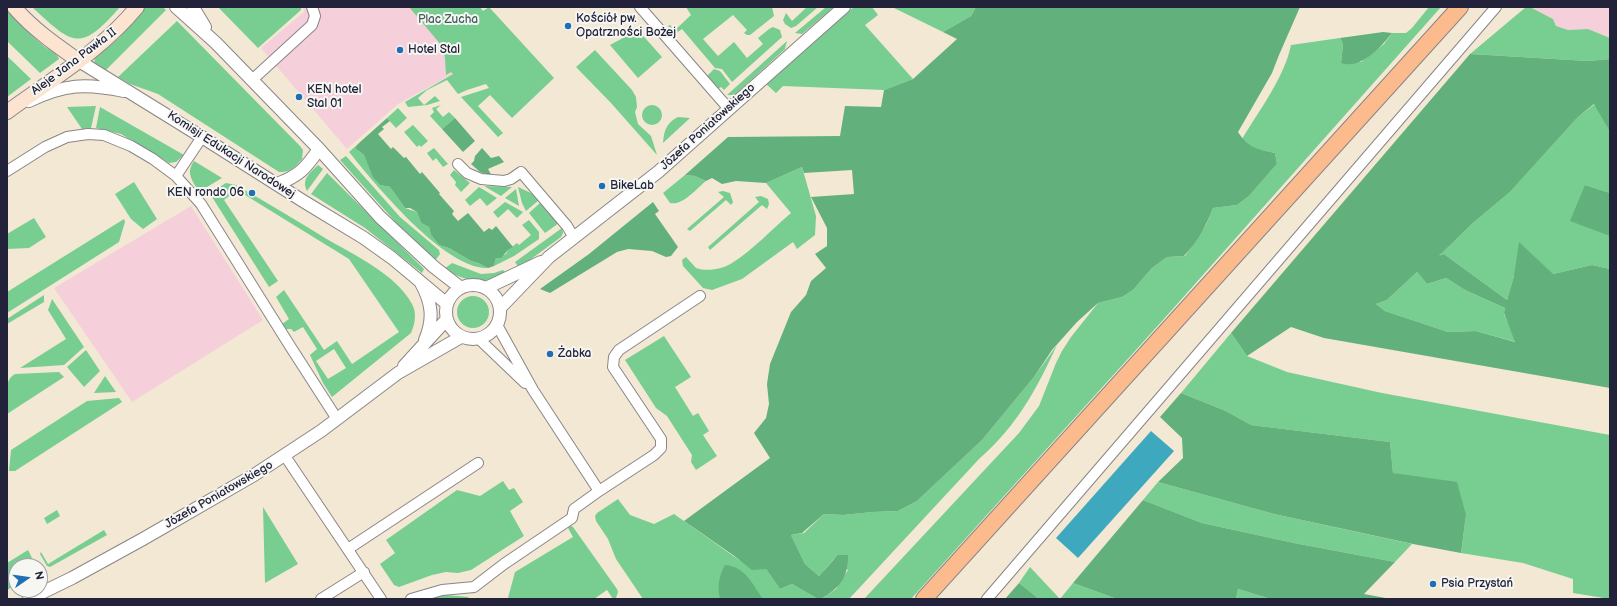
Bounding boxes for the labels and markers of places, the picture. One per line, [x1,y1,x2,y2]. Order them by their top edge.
place label: Kościół pw. Opatrzności Bożej [576,12,676,40]
marker: Kościół pw. Opatrzności Bożej [563,21,573,31]
place label: Hotel Stal [408,43,460,57]
marker: Hotel Stal [395,45,405,55]
place label: KEN hotel Stal 01 [307,83,361,111]
marker: KEN hotel Stal 01 [294,92,304,102]
place label: BikeLab [610,179,654,193]
marker: BikeLab [597,181,607,191]
place label: KEN rondo 06 [167,186,244,200]
marker: KEN rondo 06 [247,188,257,198]
place label: Żabka [558,347,591,361]
marker: Żabka [545,349,555,359]
place label: Psia Przystań [1441,577,1513,591]
marker: Psia Przystań [1428,579,1438,589]

